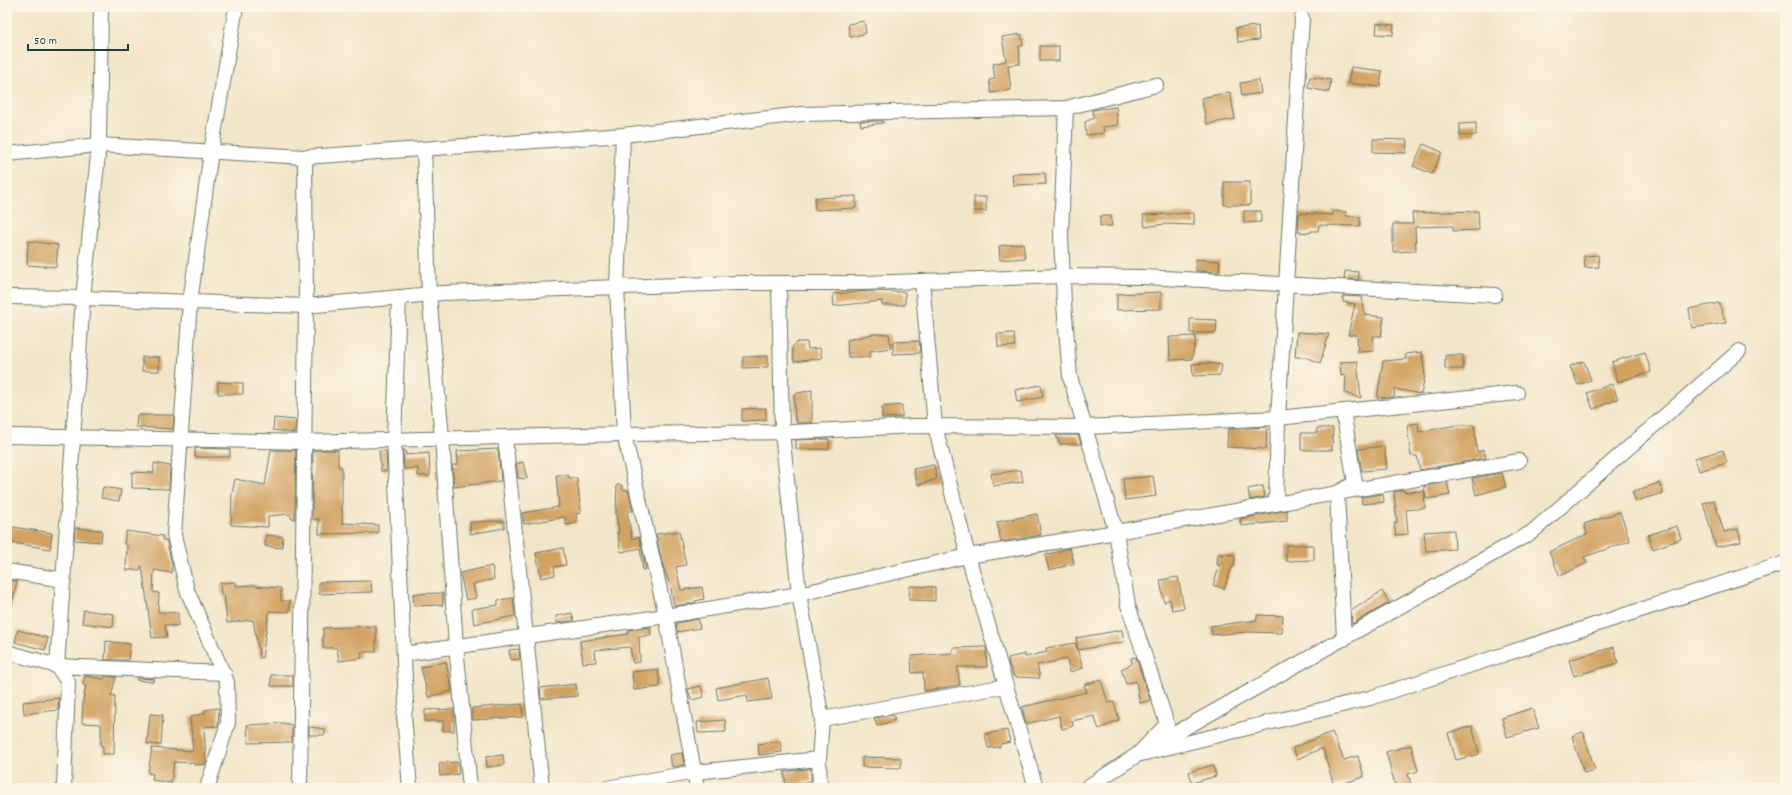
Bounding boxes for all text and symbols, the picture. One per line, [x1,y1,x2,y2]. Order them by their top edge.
scale bar [28,26,128,52]
text: 50 m [34,33,57,50]

